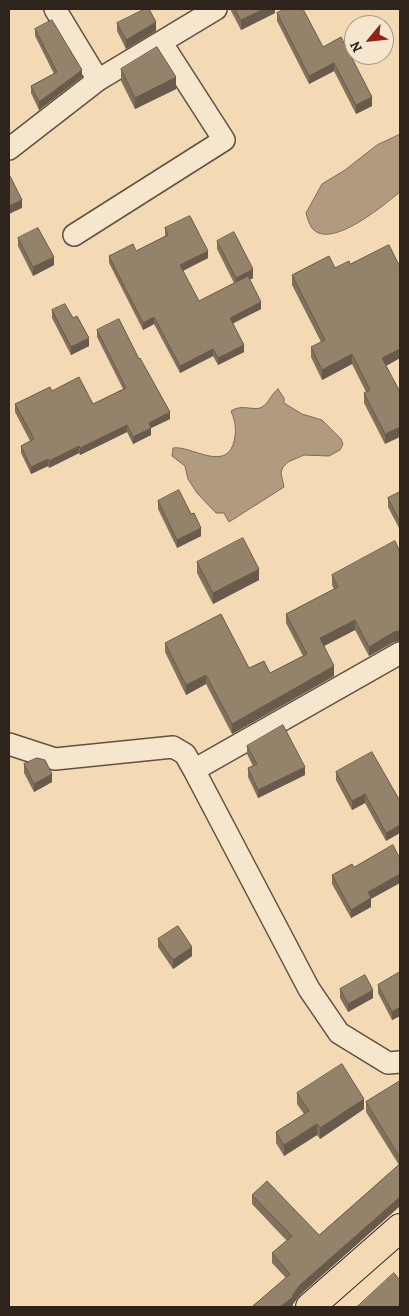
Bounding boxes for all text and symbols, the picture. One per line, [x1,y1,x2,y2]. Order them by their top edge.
north arrow [344,15,394,65]
text: N [345,38,367,56]

